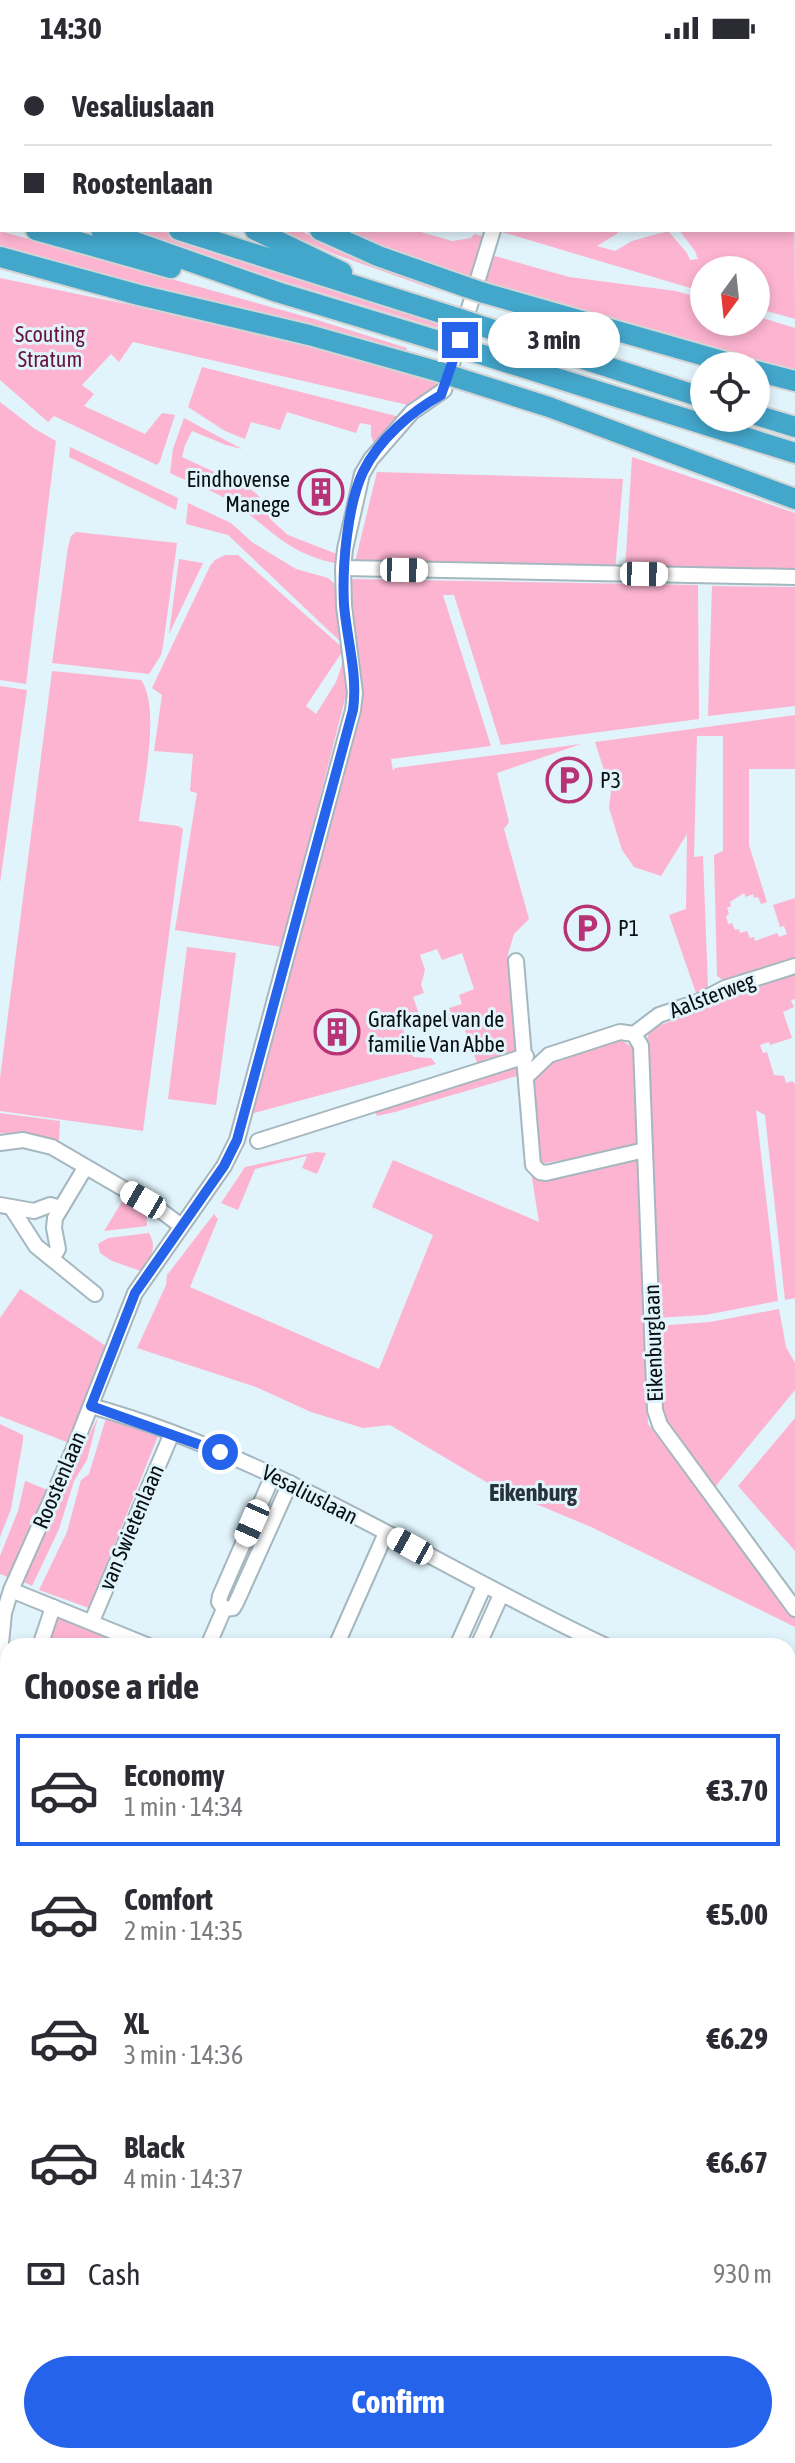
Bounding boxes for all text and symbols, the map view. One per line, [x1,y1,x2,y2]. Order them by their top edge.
text: 14:30 [40,11,102,45]
text: Vesaliuslaan [72,89,214,123]
text: Roostenlaan [72,166,213,200]
north arrow [690,256,770,336]
map controls [690,256,770,432]
callout: 3 min [488,312,620,368]
park label: Scouting Stratum [15,321,85,372]
route end [442,322,478,358]
text: 3 min [527,325,581,355]
button: locate [690,352,770,432]
place label: Eindhovense Manege [186,466,290,517]
building icon: Eindhovense Manege [297,468,345,516]
car [380,558,428,582]
car [620,562,668,586]
parking icon: P3 [545,756,593,804]
place label: P3 [600,767,621,793]
parking icon: P1 [563,904,611,952]
place label: P1 [618,915,639,941]
street label: Aalsterweg [666,967,759,1023]
place label: Grafkapel van de familie Van Abbe [368,1006,505,1057]
building icon: Grafkapel van de familie Van Abbe [313,1008,361,1056]
car [116,1178,170,1222]
street label: Eikenburglaan [638,1284,668,1402]
street label: Roostenlaan [27,1427,91,1533]
route start [202,1434,238,1470]
street label: Vesaliuslaan [258,1459,362,1529]
street label: van Swietenlaan [93,1460,169,1594]
district label: Eikenburg [489,1479,578,1506]
car [231,1496,273,1550]
car [383,1524,437,1568]
text: Choose a ride [24,1665,199,1707]
icon: car [28,1754,100,1826]
text: Economy [124,1758,225,1792]
text: €3.70 [707,1773,768,1807]
text: 1 min · 14:34 [124,1792,243,1822]
icon: car [28,1878,100,1950]
text: Comfort [124,1882,213,1916]
text: €5.00 [707,1897,768,1931]
text: 2 min · 14:35 [124,1916,243,1946]
icon: car [28,2002,100,2074]
text: XL [124,2006,149,2040]
text: €6.29 [707,2021,768,2055]
text: 3 min · 14:36 [124,2040,243,2070]
icon: car [28,2126,100,2198]
text: Black [124,2130,184,2164]
text: €6.67 [707,2145,768,2179]
text: 4 min · 14:37 [124,2164,243,2194]
icon: cash [24,2252,68,2296]
text: Cash [88,2257,141,2291]
text: 930 m [713,2259,772,2289]
button: Confirm [24,2356,772,2448]

